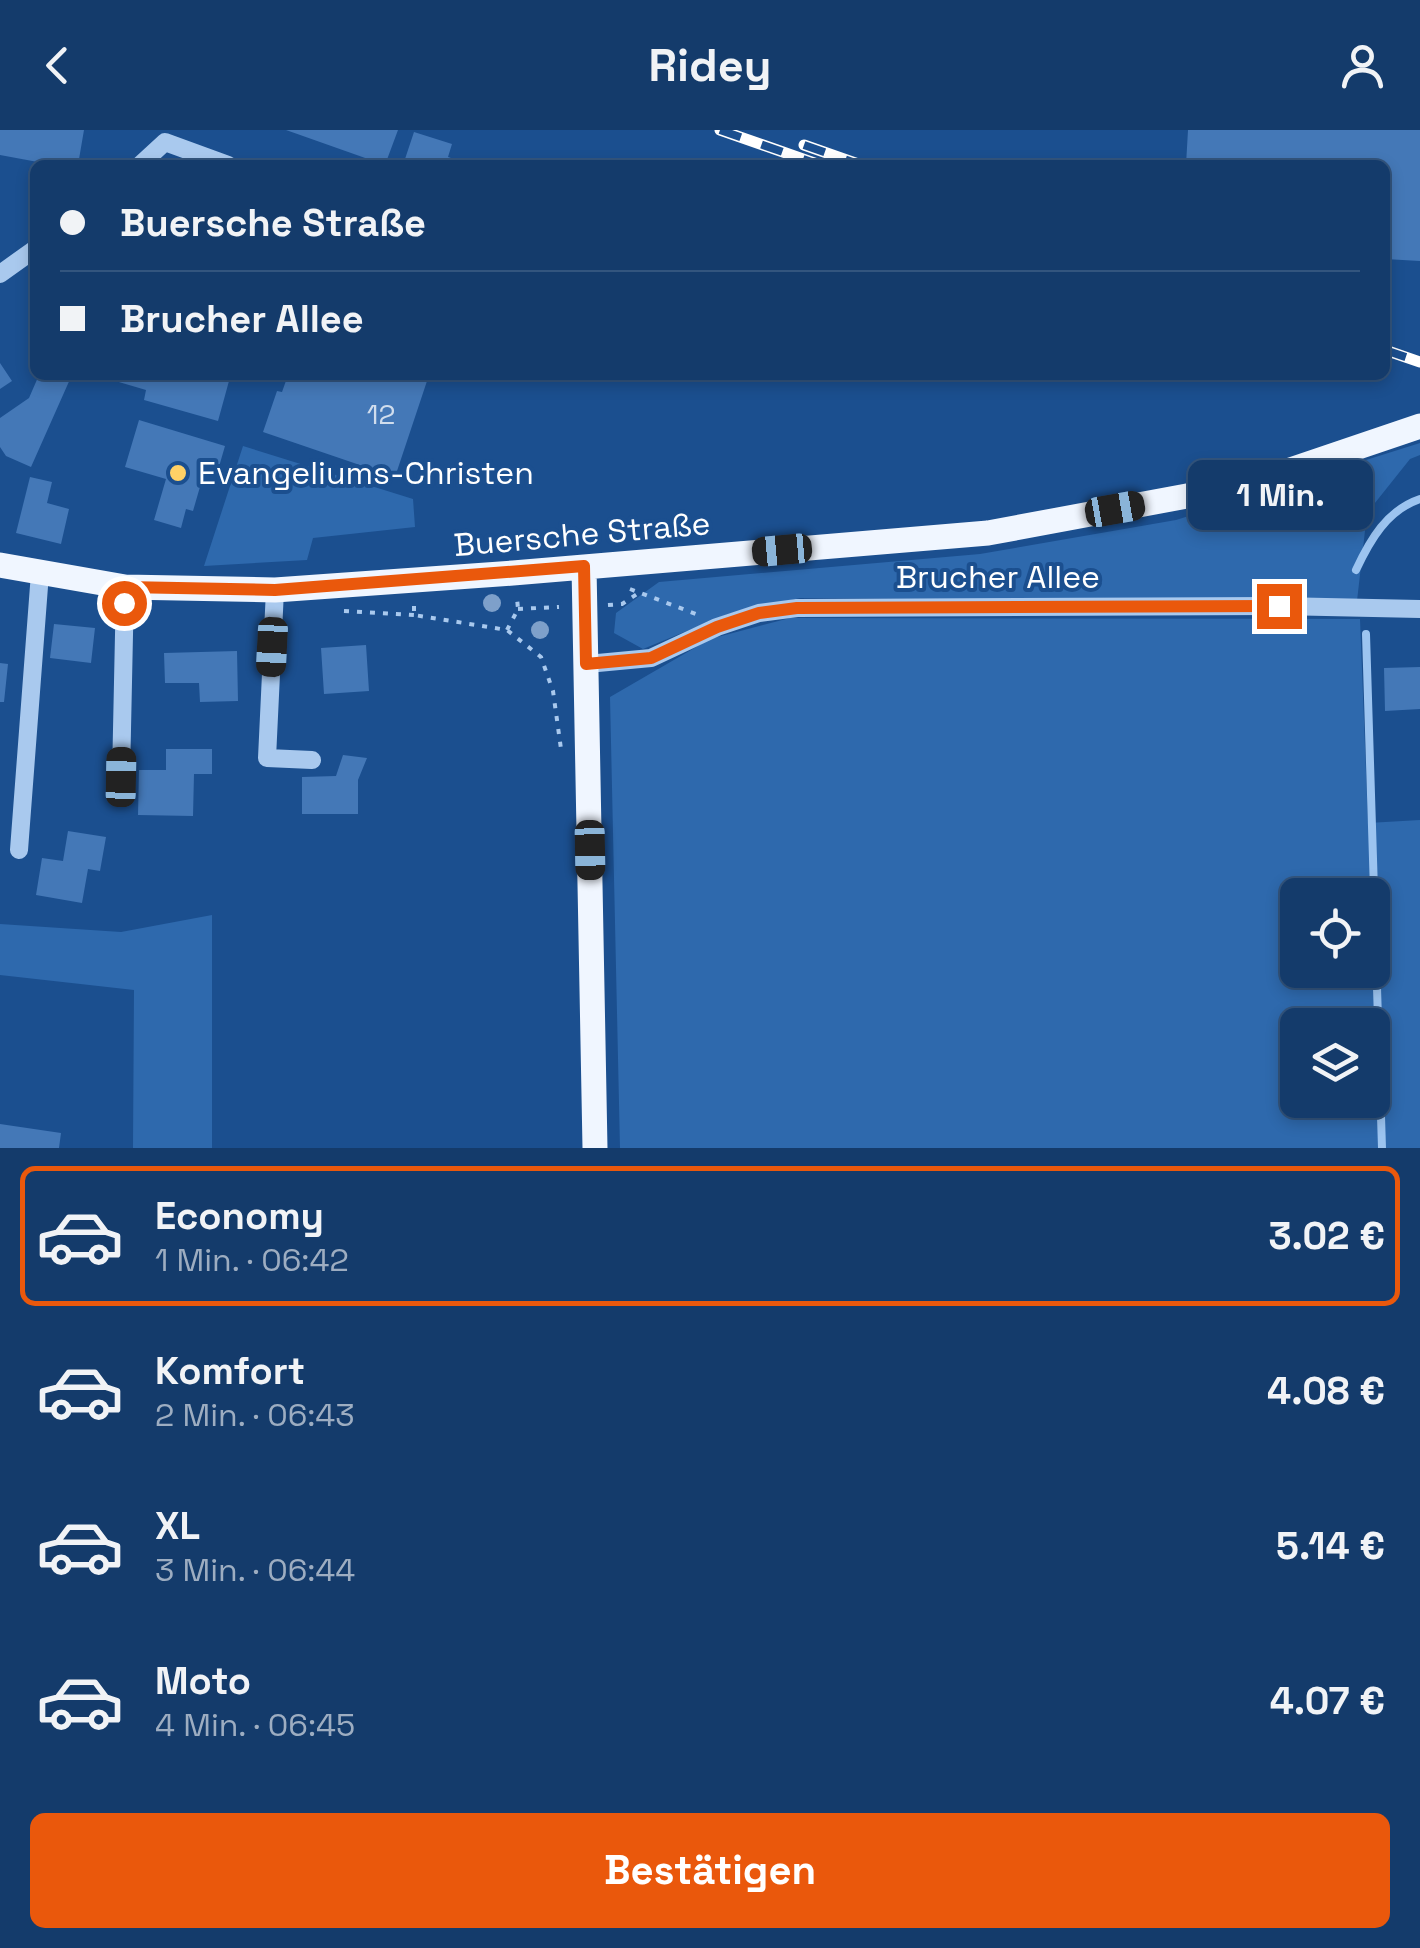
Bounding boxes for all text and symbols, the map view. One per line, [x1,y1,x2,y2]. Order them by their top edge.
text: Ridey [649,37,771,94]
icon: back [30,38,85,93]
icon: person [1335,38,1390,93]
text: Buersche Straße [120,199,426,247]
text: Brucher Allee [120,295,364,343]
house number: 12 [367,396,395,432]
place label: Evangeliums-Christen [198,453,534,493]
callout: 1 Min. [1186,461,1372,531]
marker: Evangeliums-Christen [167,462,189,484]
text: 1 Min. [1236,475,1325,515]
car [1083,489,1147,529]
street label: Buersche Straße [452,503,712,565]
car [751,532,813,568]
street label: Brucher Allee [896,557,1100,597]
route start [102,581,147,626]
route end [1257,584,1302,629]
car [255,616,289,678]
car [105,747,137,807]
car [574,820,606,880]
map controls [1280,878,1390,1118]
button: locate [1280,878,1390,988]
button: layers [1280,1008,1390,1118]
icon: car [35,1191,125,1281]
text: Economy [155,1192,324,1240]
text: 3.02 € [1268,1212,1385,1260]
text: 1 Min. · 06:42 [155,1240,349,1280]
icon: car [35,1346,125,1436]
text: Komfort [155,1347,305,1395]
text: 4.08 € [1267,1367,1385,1415]
text: 2 Min. · 06:43 [155,1395,355,1435]
icon: car [35,1501,125,1591]
text: XL [155,1502,200,1550]
text: 5.14 € [1276,1522,1385,1570]
text: 3 Min. · 06:44 [155,1550,355,1590]
icon: car [35,1656,125,1746]
text: Moto [155,1657,251,1705]
text: 4.07 € [1270,1677,1385,1725]
text: 4 Min. · 06:45 [155,1705,355,1745]
button: Bestätigen [30,1813,1390,1928]

